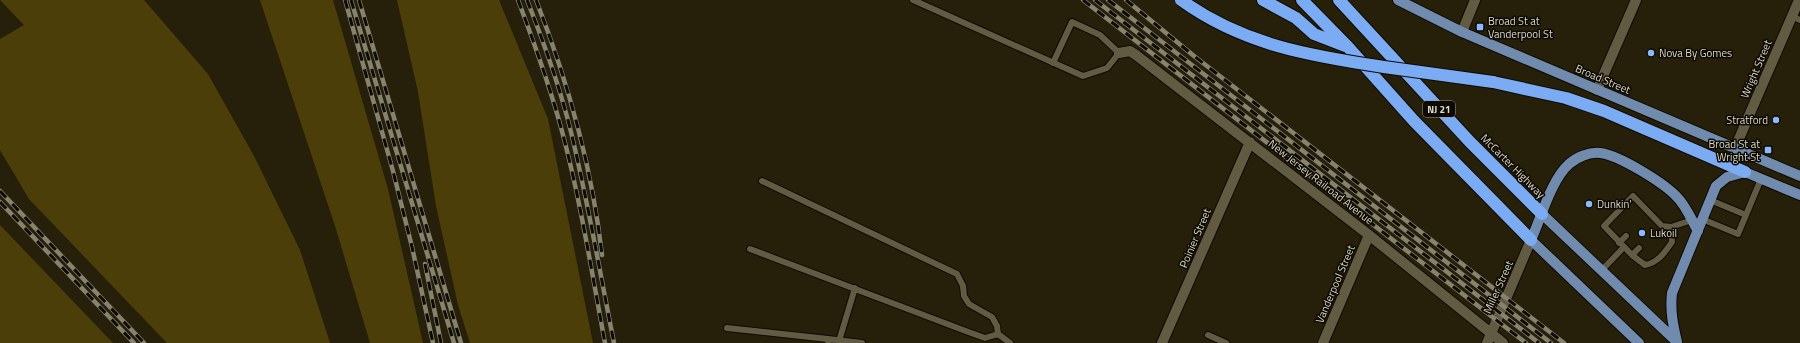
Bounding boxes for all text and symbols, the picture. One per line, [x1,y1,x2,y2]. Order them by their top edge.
place label: Broad St at Vanderpool St [1488,13,1553,42]
marker: Broad St at Vanderpool St [1475,22,1485,32]
street label: Wright Street [1737,37,1776,101]
place label: Nova By Gomes [1659,45,1732,61]
marker: Nova By Gomes [1646,48,1656,58]
street label: Broad Street [1573,60,1633,98]
road number: NJ 21 [1423,101,1455,117]
place label: Stratford [1726,112,1768,128]
marker: Stratford [1771,115,1781,125]
street label: McCarter Highway [1477,130,1549,202]
street label: New Jersey Railroad Avenue [1265,136,1377,228]
place label: Broad St at Wright St [1708,136,1760,165]
marker: Broad St at Wright St [1763,145,1773,155]
place label: Dunkin' [1597,196,1632,212]
marker: Dunkin' [1584,199,1594,209]
street label: Poinier Street [1175,206,1215,270]
place label: Lukoil [1650,225,1677,241]
marker: Lukoil [1637,228,1647,238]
street label: Vanderpool Street [1311,242,1359,326]
street label: Miller Street [1479,258,1517,316]

